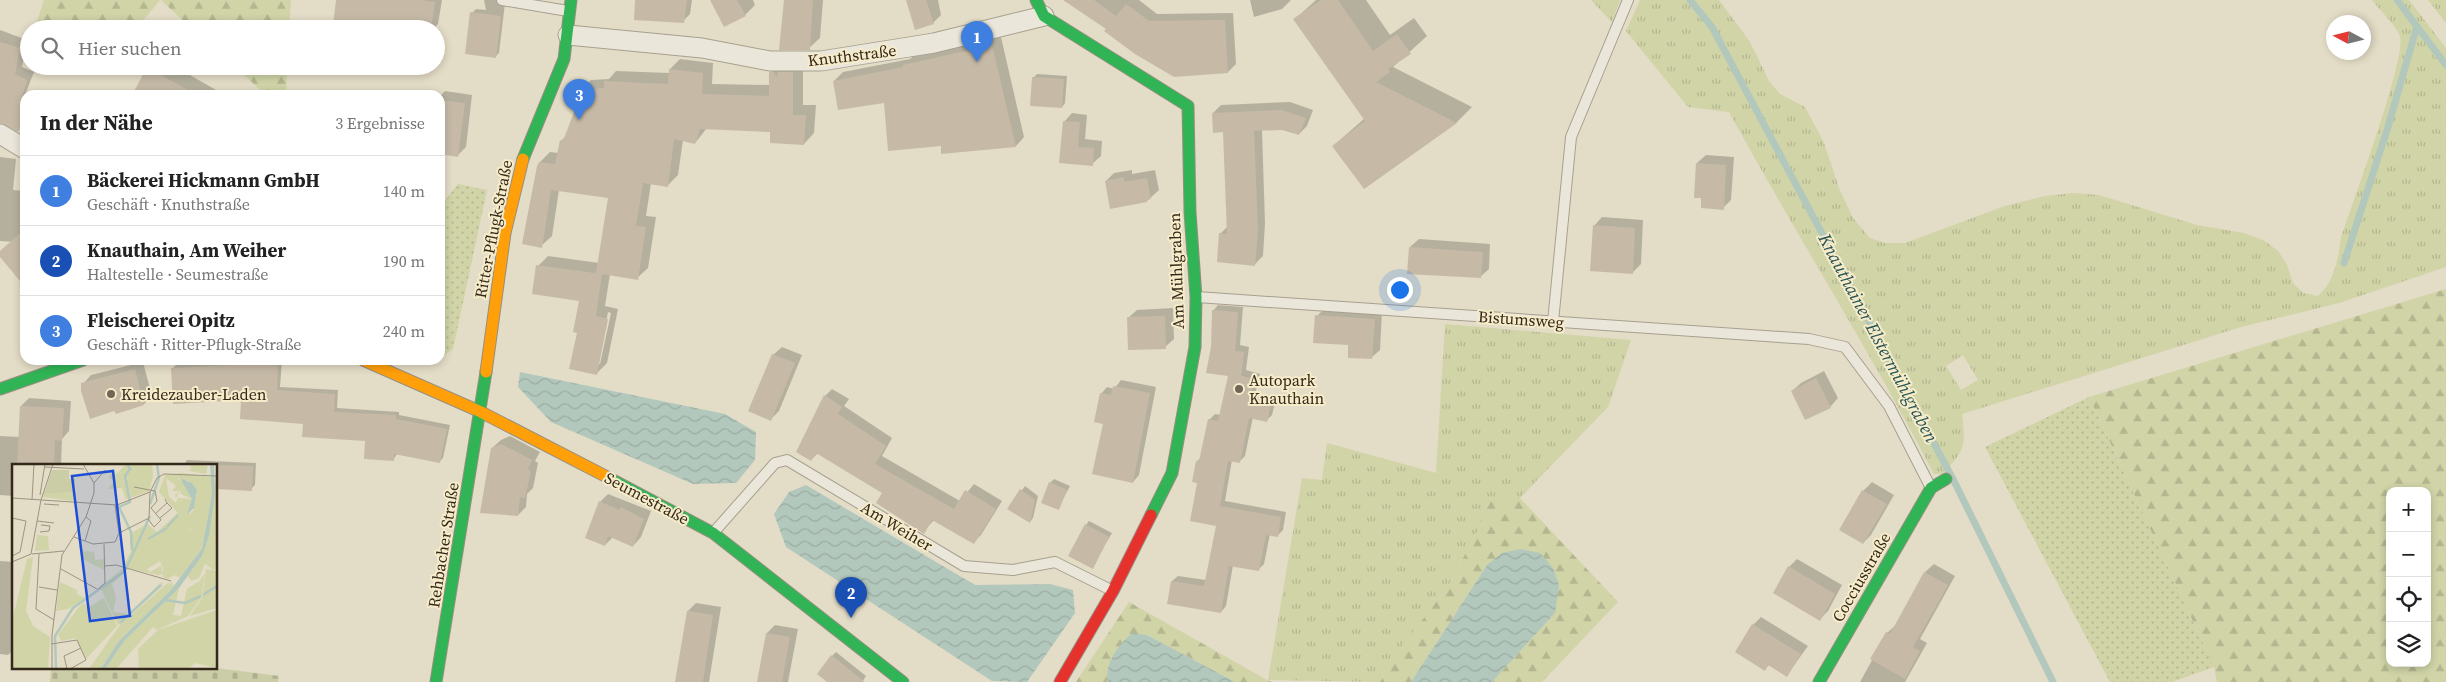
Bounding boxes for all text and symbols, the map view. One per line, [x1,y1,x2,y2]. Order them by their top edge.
north arrow [2326,15,2371,60]
search box [20,20,445,75]
pin: 1 [961,21,993,62]
icon: search [38,34,66,62]
text: Hier suchen [78,35,182,61]
street label: Knuthstraße [807,39,897,71]
pin: 3 [563,79,595,120]
text: In der Nähe [40,108,153,137]
text: 3 Ergebnisse [335,112,425,134]
street label: Ritter-Pflugk-Straße [469,158,517,300]
text: Bäckerei Hickmann GmbH [87,167,320,193]
text: 1 [52,180,60,202]
text: 140 m [383,180,425,202]
text: Geschäft · Knuthstraße [87,193,250,215]
street label: Am Mühlgraben [1163,212,1189,330]
water label: Knauthainer Elstermühlgraben [1812,228,1944,447]
text: Knauthain, Am Weiher [87,237,286,263]
text: 2 [52,250,60,272]
text: 190 m [383,250,425,272]
text: Haltestelle · Seumestraße [87,263,268,285]
your location [1387,277,1413,303]
street label: Bistumsweg [1477,305,1565,333]
text: Fleischerei Opitz [87,307,235,333]
text: 3 [52,320,60,342]
text: 240 m [383,320,425,342]
text: Geschäft · Ritter-Pflugk-Straße [87,333,302,355]
place label: Autopark Knauthain [1249,369,1325,409]
place label: Kreidezauber-Laden [121,383,267,405]
marker: Autopark Knauthain [1233,383,1245,395]
marker: Kreidezauber-Laden [105,388,117,400]
inset map [12,464,218,670]
street label: Seumestraße [601,467,693,529]
street label: Rehbacher Straße [422,481,464,609]
map controls [2386,487,2431,667]
button: + [2386,487,2431,532]
street label: Am Weiher [857,496,937,556]
street label: Cocciusstraße [1826,528,1896,626]
button: − [2386,532,2431,577]
pin: 2 [835,577,867,618]
button: locate [2386,577,2431,622]
button: layers [2386,622,2431,667]

